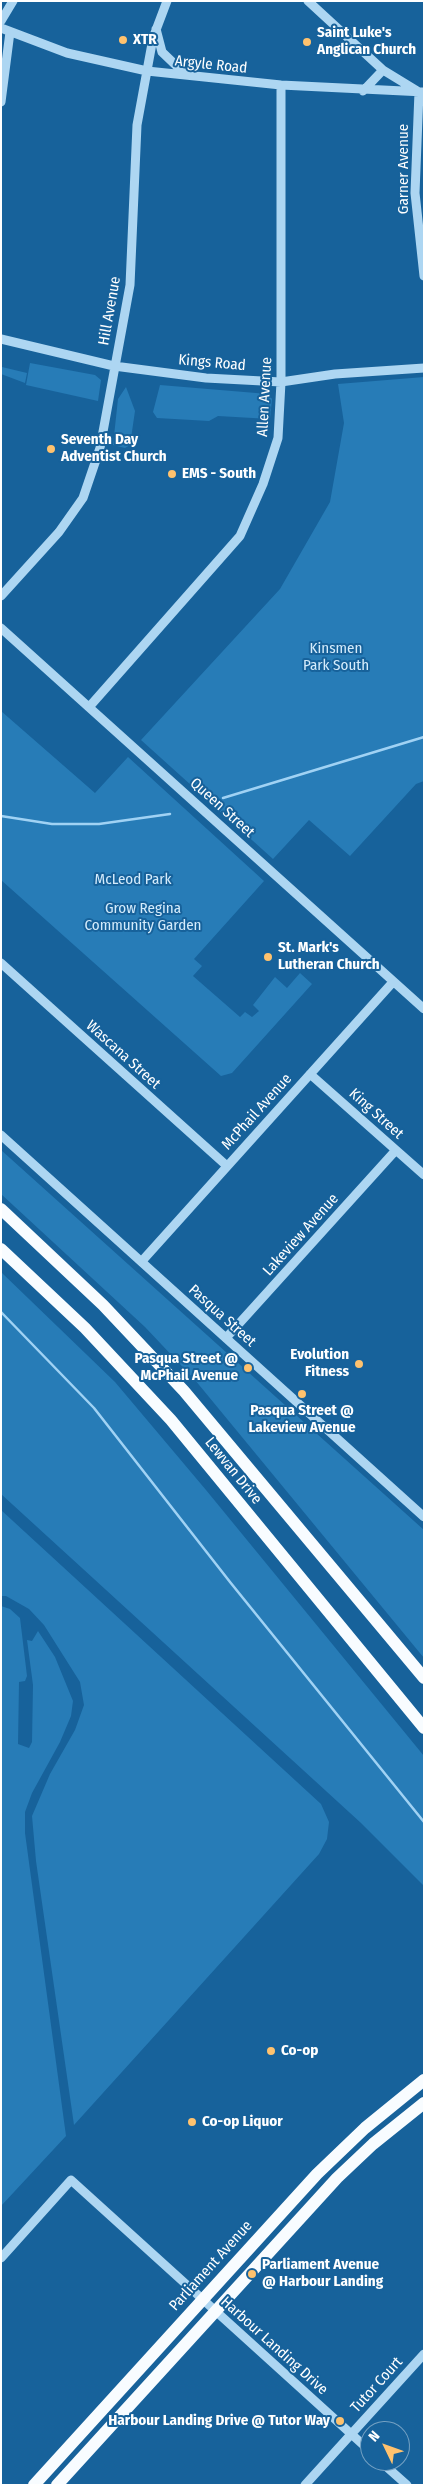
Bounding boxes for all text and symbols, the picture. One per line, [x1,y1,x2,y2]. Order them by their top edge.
place label: Saint Luke's Anglican Church [317,24,416,59]
place label: XTR [133,31,157,49]
marker: XTR [117,34,129,46]
marker: Saint Luke's Anglican Church [301,36,313,48]
street label: Argyle Road [174,52,248,78]
street label: Garner Avenue [395,124,413,214]
street label: Hill Avenue [95,275,125,347]
street label: Kings Road [178,351,246,375]
street label: Allen Avenue [254,357,276,437]
place label: Seventh Day Adventist Church [61,431,167,466]
marker: Seventh Day Adventist Church [45,443,57,455]
place label: EMS - South [182,465,256,483]
marker: EMS - South [166,468,178,480]
park label: Kinsmen Park South [303,640,369,675]
street label: Queen Street [186,774,258,842]
park label: McLeod Park [95,871,171,889]
park label: Grow Regina Community Garden [85,900,201,935]
place label: St. Mark's Lutheran Church [278,939,380,974]
marker: St. Mark's Lutheran Church [262,951,274,963]
street label: Wascana Street [82,1017,164,1093]
street label: McPhail Avenue [218,1070,296,1154]
street label: King Street [345,1085,407,1143]
street label: Lakeview Avenue [259,1190,343,1280]
street label: Pasqua Street [185,1281,259,1351]
place label: Evolution Fitness [290,1346,349,1381]
place label: Pasqua Street @ McPhail Avenue [134,1350,238,1385]
marker: Evolution Fitness [353,1358,365,1370]
marker: Pasqua Street @ McPhail Avenue [242,1362,254,1374]
marker: Pasqua Street @ Lakeview Avenue [296,1388,308,1400]
place label: Pasqua Street @ Lakeview Avenue [248,1402,356,1437]
street label: Lewvan Drive [201,1434,265,1508]
place label: Co-op [281,2042,318,2060]
marker: Co-op [265,2045,277,2057]
place label: Co-op Liquor [202,2113,283,2131]
marker: Co-op Liquor [186,2116,198,2128]
street label: Parliament Avenue [166,2217,256,2315]
place label: Parliament Avenue @ Harbour Landing [262,2256,383,2291]
marker: Parliament Avenue @ Harbour Landing [246,2268,258,2280]
street label: Harbour Landing Drive [217,2293,331,2399]
street label: Tutor Court [347,2353,407,2417]
place label: Harbour Landing Drive @ Tutor Way [108,2412,330,2430]
marker: Harbour Landing Drive @ Tutor Way [334,2415,346,2427]
north arrow [360,2421,410,2471]
text: N [365,2427,383,2445]

